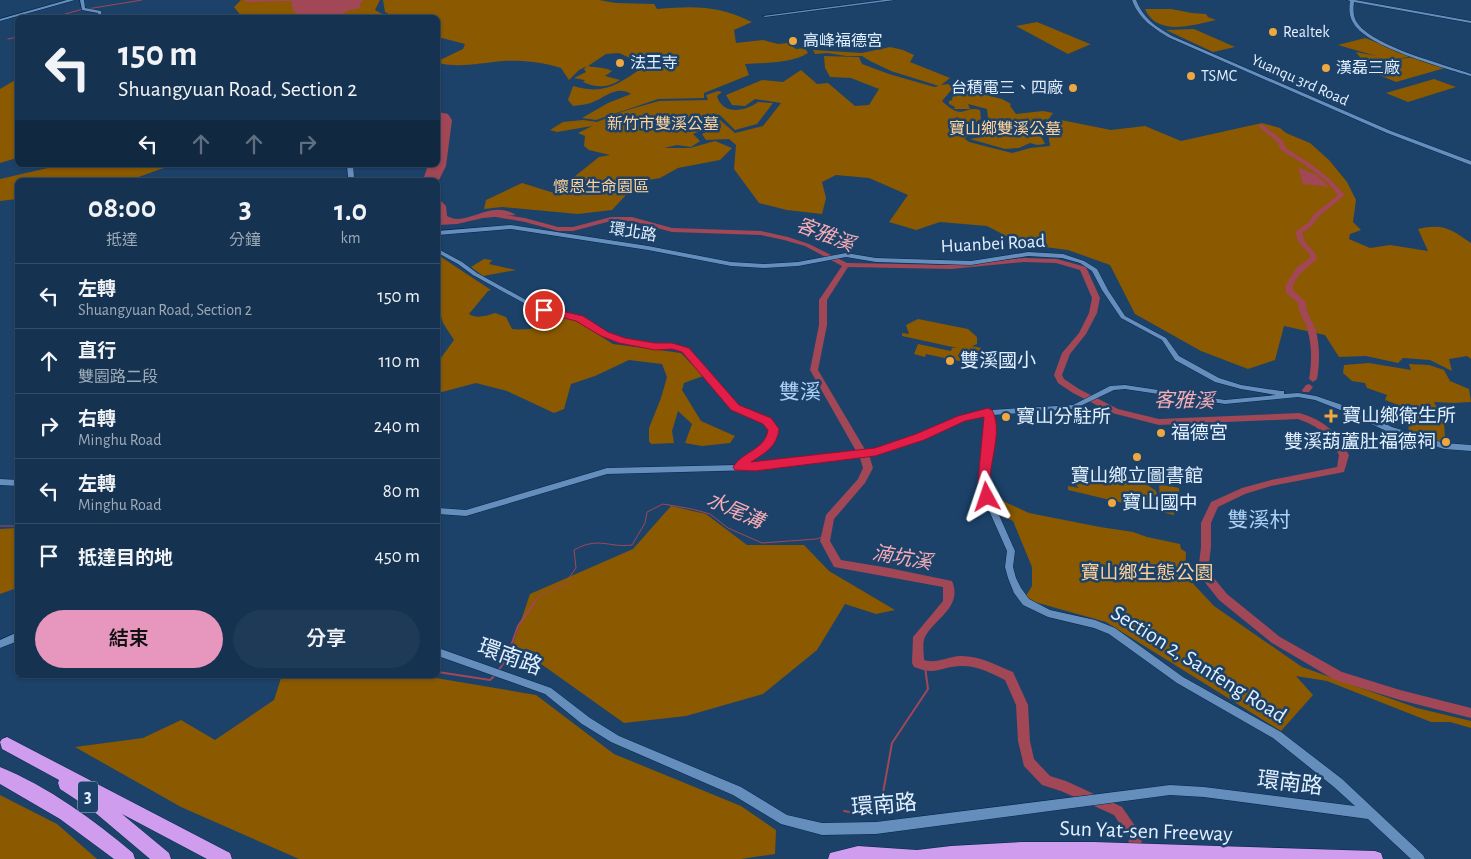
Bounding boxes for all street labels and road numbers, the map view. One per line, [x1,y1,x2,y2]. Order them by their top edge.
street label: Yuanqu 3rd Road [1249,51,1351,109]
street label: 環北路 [608,219,658,244]
street label: Huanbei Road [940,232,1046,256]
street label: Section 2, Sanfeng Road [1108,601,1290,727]
street label: 環南路 [475,634,545,679]
street label: 環南路 [1256,767,1324,798]
road number: 3 [78,782,98,812]
street label: 環南路 [850,790,918,819]
street label: Sun Yat-sen Freeway [1059,817,1234,845]

